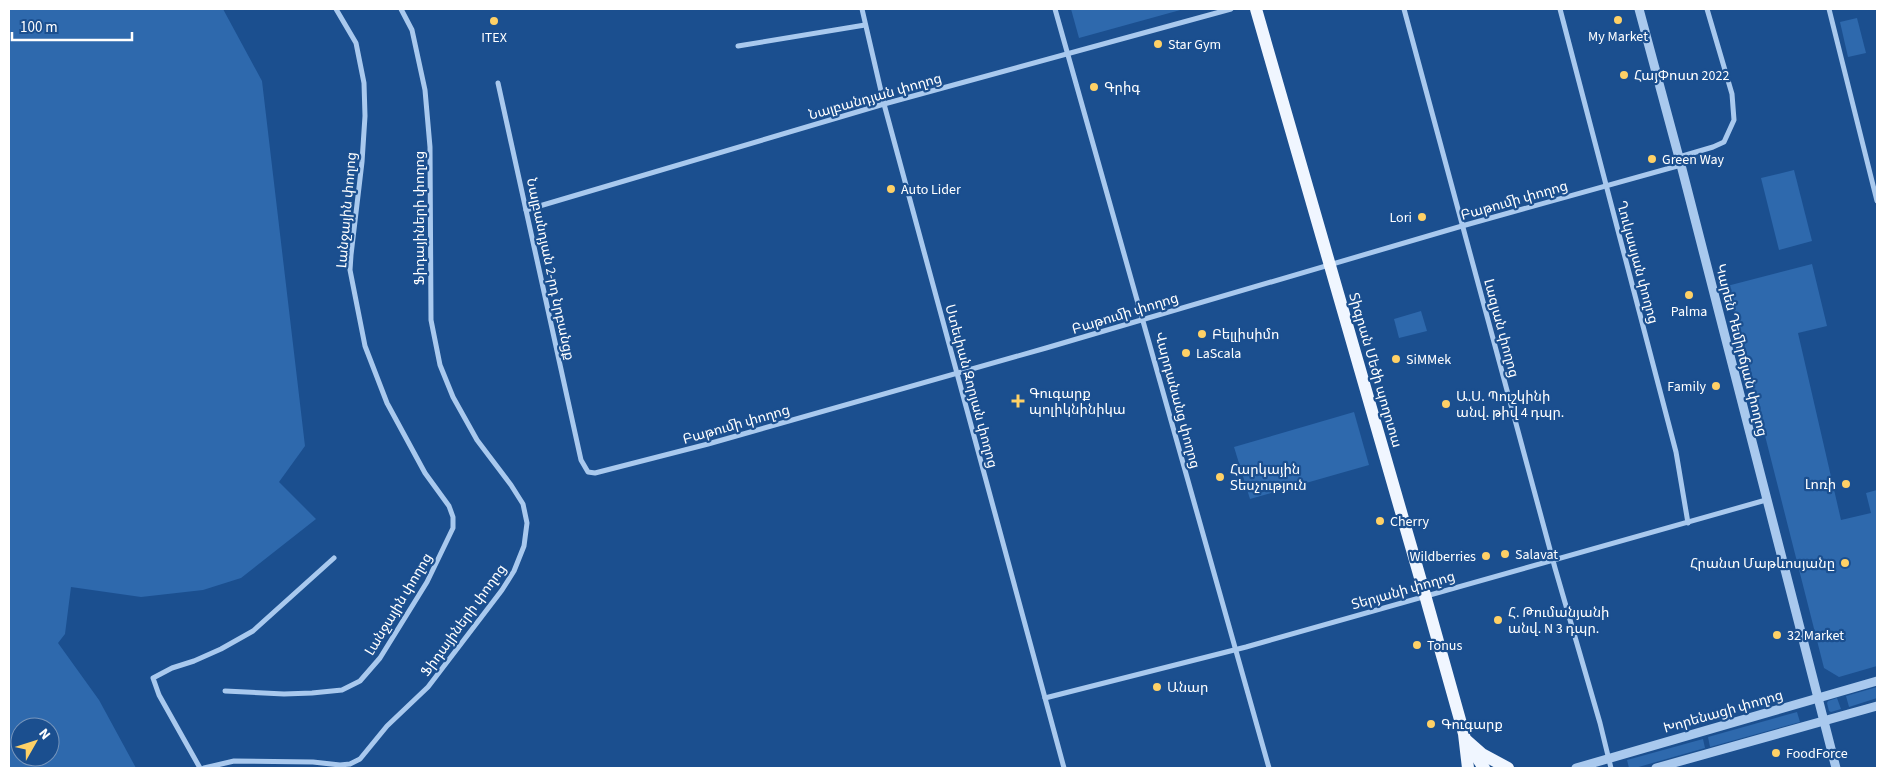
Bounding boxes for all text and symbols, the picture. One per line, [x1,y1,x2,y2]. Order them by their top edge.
scale bar [12,10,132,42]
marker: My Market [1612,14,1624,26]
marker: ITEX [488,15,500,27]
text: 100 m [20,17,58,38]
place label: My Market [1588,27,1648,47]
place label: ITEX [481,28,507,48]
place label: Star Gym [1168,35,1221,55]
marker: Star Gym [1152,38,1164,50]
place label: ՀայՓոստ 2022 [1634,66,1729,86]
street label: Նալբանդյան փողոց [806,68,944,126]
marker: ՀայՓոստ 2022 [1618,69,1630,81]
place label: Գրիգ [1104,78,1140,98]
marker: Գրիգ [1088,81,1100,93]
place label: Green Way [1662,150,1725,170]
street label: Լանջային փողոց [332,151,362,269]
street label: Ֆիդայիների փողոց [410,151,430,285]
marker: Green Way [1646,153,1658,165]
street label: Նալբանդյան 2-րդ նրբանցք [521,176,579,362]
street label: Բաթումի փողոց [1458,176,1570,226]
place label: Auto Lider [901,180,961,200]
marker: Auto Lider [885,183,897,195]
street label: Ղուկասյան փողոց [1611,198,1663,326]
place label: Lori [1389,208,1412,228]
marker: Lori [1416,211,1428,223]
street label: Կարեն Դեմիրճյան փողոց [1710,262,1772,439]
street label: Լազյան փողոց [1478,277,1524,380]
street label: Բաթումի փողոց [1069,288,1181,340]
marker: Palma [1683,289,1695,301]
street label: Տիգրան Մեծի պողոտա [1343,290,1407,450]
street label: Ստեփան Զորյան փողոց [940,302,1003,470]
place label: Palma [1671,302,1707,322]
place label: Բելլիսիմո [1212,325,1279,345]
marker: Բելլիսիմո [1196,328,1208,340]
street label: Վարդանանց փողոց [1149,330,1205,471]
place label: LaScala [1196,344,1241,364]
marker: LaScala [1180,347,1192,359]
place label: SiMMek [1406,350,1451,370]
marker: SiMMek [1390,353,1402,365]
place label: Family [1667,377,1706,397]
marker: Family [1710,380,1722,392]
place label: Գուգարք պոլիկնինիկա [1029,384,1126,420]
place label: Ա.Ս. Պուշկինի անվ. թիվ 4 դպր. [1456,387,1564,423]
marker: Գուգարք պոլիկնինիկա [1011,394,1025,408]
marker: Ա.Ս. Պուշկինի անվ. թիվ 4 դպր. [1440,398,1452,410]
street label: Բաթումի փողոց [680,400,792,450]
place label: Հարկային Տեսչություն [1230,460,1307,496]
marker: Հարկային Տեսչություն [1214,471,1226,483]
place label: Լոռի [1805,475,1836,495]
marker: Լոռի [1840,478,1852,490]
place label: Cherry [1390,512,1430,532]
marker: Cherry [1374,515,1386,527]
place label: Salavat [1515,545,1558,565]
place label: Wildberries [1410,547,1476,567]
marker: Salavat [1499,548,1511,560]
street label: Լանջային փողոց [360,549,437,660]
marker: Wildberries [1480,550,1492,562]
place label: Հրանտ Մաթևոսյանը [1690,554,1835,574]
marker: Հրանտ Մաթևոսյանը [1839,557,1851,569]
street label: Ֆիդայիների փողոց [416,560,511,681]
street label: Տերյանի փողոց [1349,567,1457,615]
place label: Հ. Թումանյանի անվ. N 3 դպր. [1508,603,1609,639]
marker: Հ. Թումանյանի անվ. N 3 դպր. [1492,614,1504,626]
place label: 32 Market [1787,626,1844,646]
marker: 32 Market [1771,629,1783,641]
place label: Tonus [1427,636,1462,656]
marker: Tonus [1411,639,1423,651]
place label: Անար [1167,678,1208,698]
marker: Անար [1151,681,1163,693]
street label: Խորենացի փողոց [1661,685,1785,739]
place label: Գուգարք [1441,715,1503,735]
north arrow [10,717,60,767]
marker: Գուգարք [1425,718,1437,730]
text: N [34,725,55,744]
place label: FoodForce [1786,744,1848,764]
marker: FoodForce [1770,747,1782,759]

